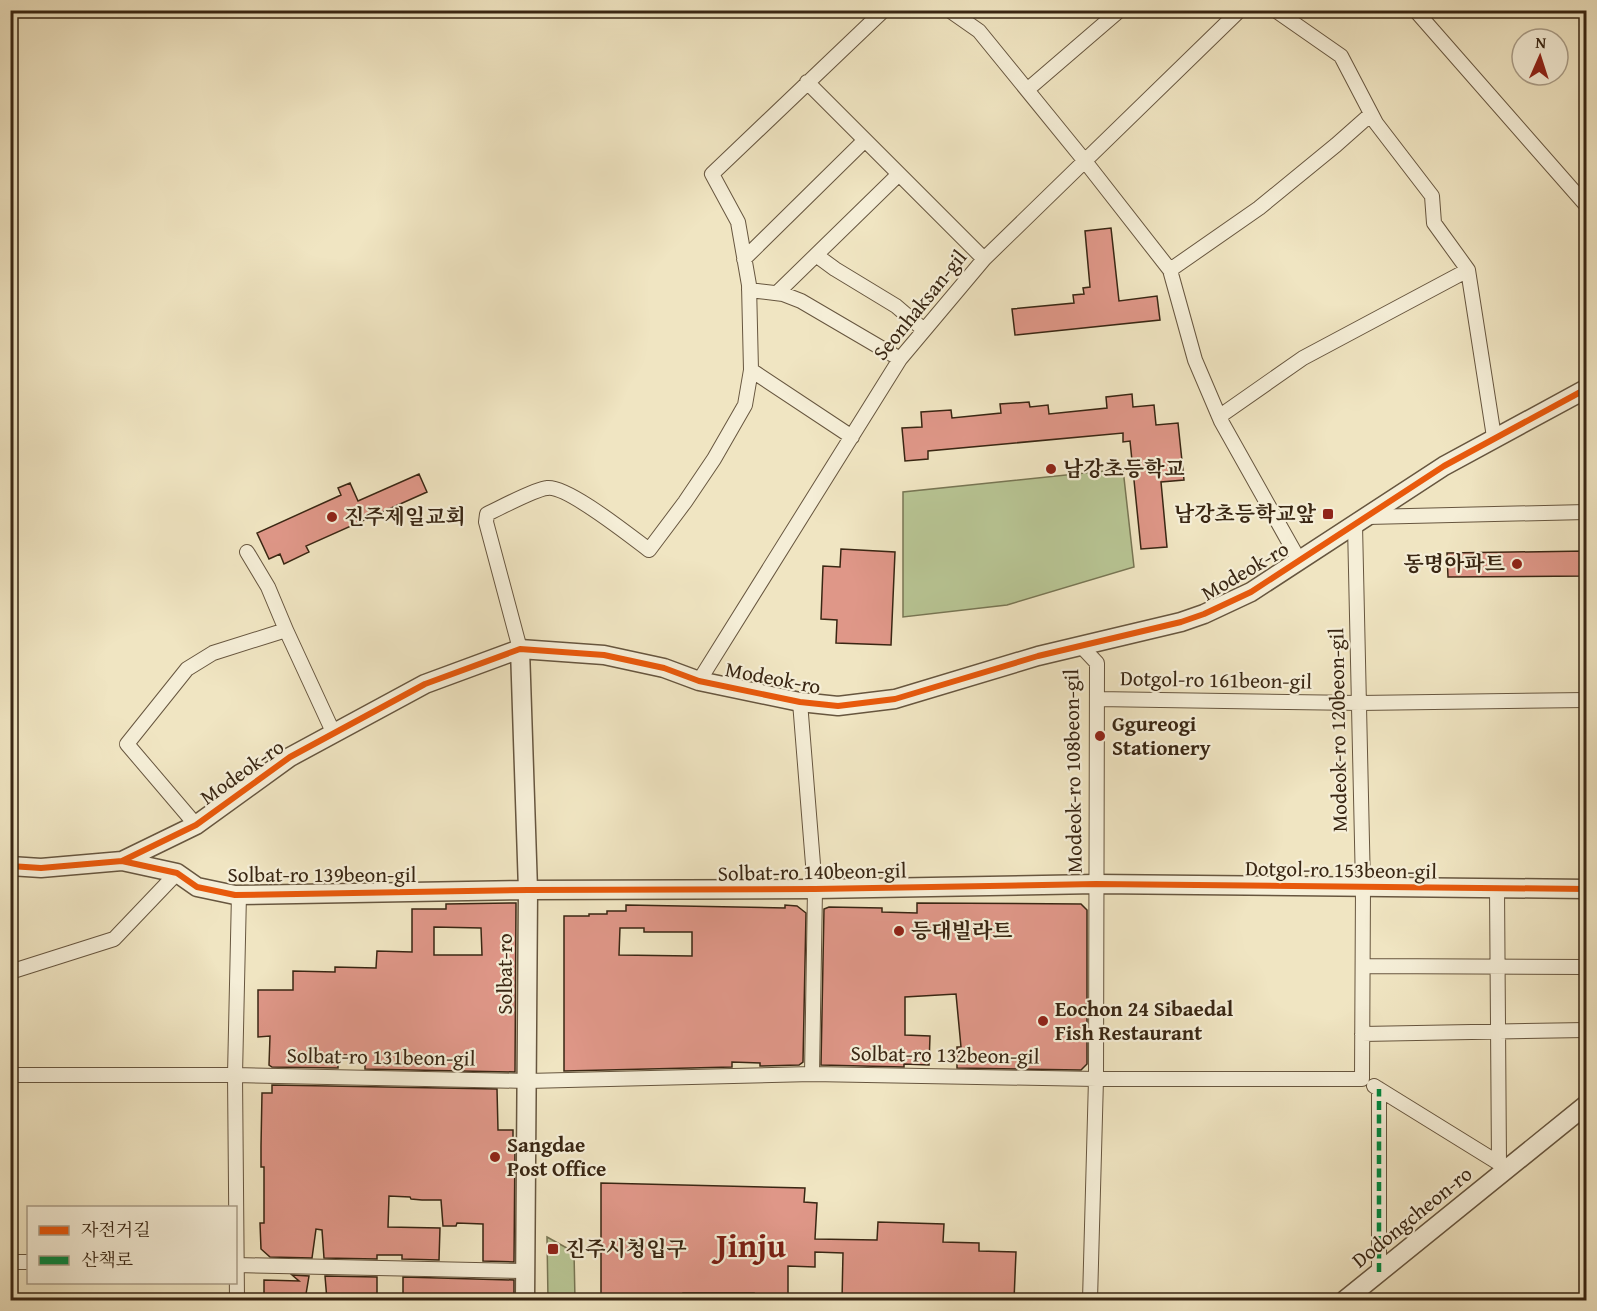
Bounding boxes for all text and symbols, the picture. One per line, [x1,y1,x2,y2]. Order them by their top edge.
north arrow [1510,27,1570,87]
text: N [1535,30,1547,54]
street label: Seonhaksan-gil [865,243,974,367]
place label: 남강초등학교 [1063,453,1185,484]
marker: 남강초등학교 [1044,462,1058,476]
place label: 남강초등학교앞 [1174,498,1317,529]
place label: 진주제일교회 [344,501,466,532]
marker: 남강초등학교앞 [1321,507,1335,521]
marker: 진주제일교회 [325,510,339,524]
street label: Modeok-ro [1195,533,1294,608]
place label: 동명아파트 [1404,548,1505,579]
marker: 동명아파트 [1510,557,1524,571]
street label: Modeok-ro 120beon-gil [1320,628,1355,832]
street label: Modeok-ro [723,653,823,702]
street label: Dotgol-ro 161beon-gil [1120,662,1312,697]
street label: Modeok-ro 108beon-gil [1055,669,1090,873]
place label: Ggureogi Stationery [1112,708,1211,763]
marker: Ggureogi Stationery [1093,729,1107,743]
street label: Modeok-ro [193,731,290,812]
street label: Dotgol-ro 153beon-gil [1245,852,1437,887]
street label: Solbat-ro 140beon-gil [717,854,907,889]
street label: Solbat-ro 139beon-gil [228,859,417,890]
place label: 등대빌라트 [911,915,1012,946]
marker: 등대빌라트 [892,924,906,938]
street label: Solbat-ro [489,933,520,1015]
place label: Eochon 24 Sibaedal Fish Restaurant [1055,993,1234,1048]
marker: Eochon 24 Sibaedal Fish Restaurant [1036,1014,1050,1028]
street label: Solbat-ro 132beon-gil [850,1037,1040,1072]
street label: Solbat-ro 131beon-gil [286,1039,476,1074]
place label: Sangdae Post Office [507,1129,606,1184]
marker: Sangdae Post Office [488,1150,502,1164]
street label: Dodongcheon-ro [1345,1158,1479,1275]
legend [27,1206,237,1284]
text: 자전거길 [81,1216,151,1243]
district label: Jinju [711,1221,786,1269]
place label: 진주시청입구 [565,1233,687,1264]
marker: 진주시청입구 [546,1242,560,1256]
text: 산책로 [81,1246,133,1273]

